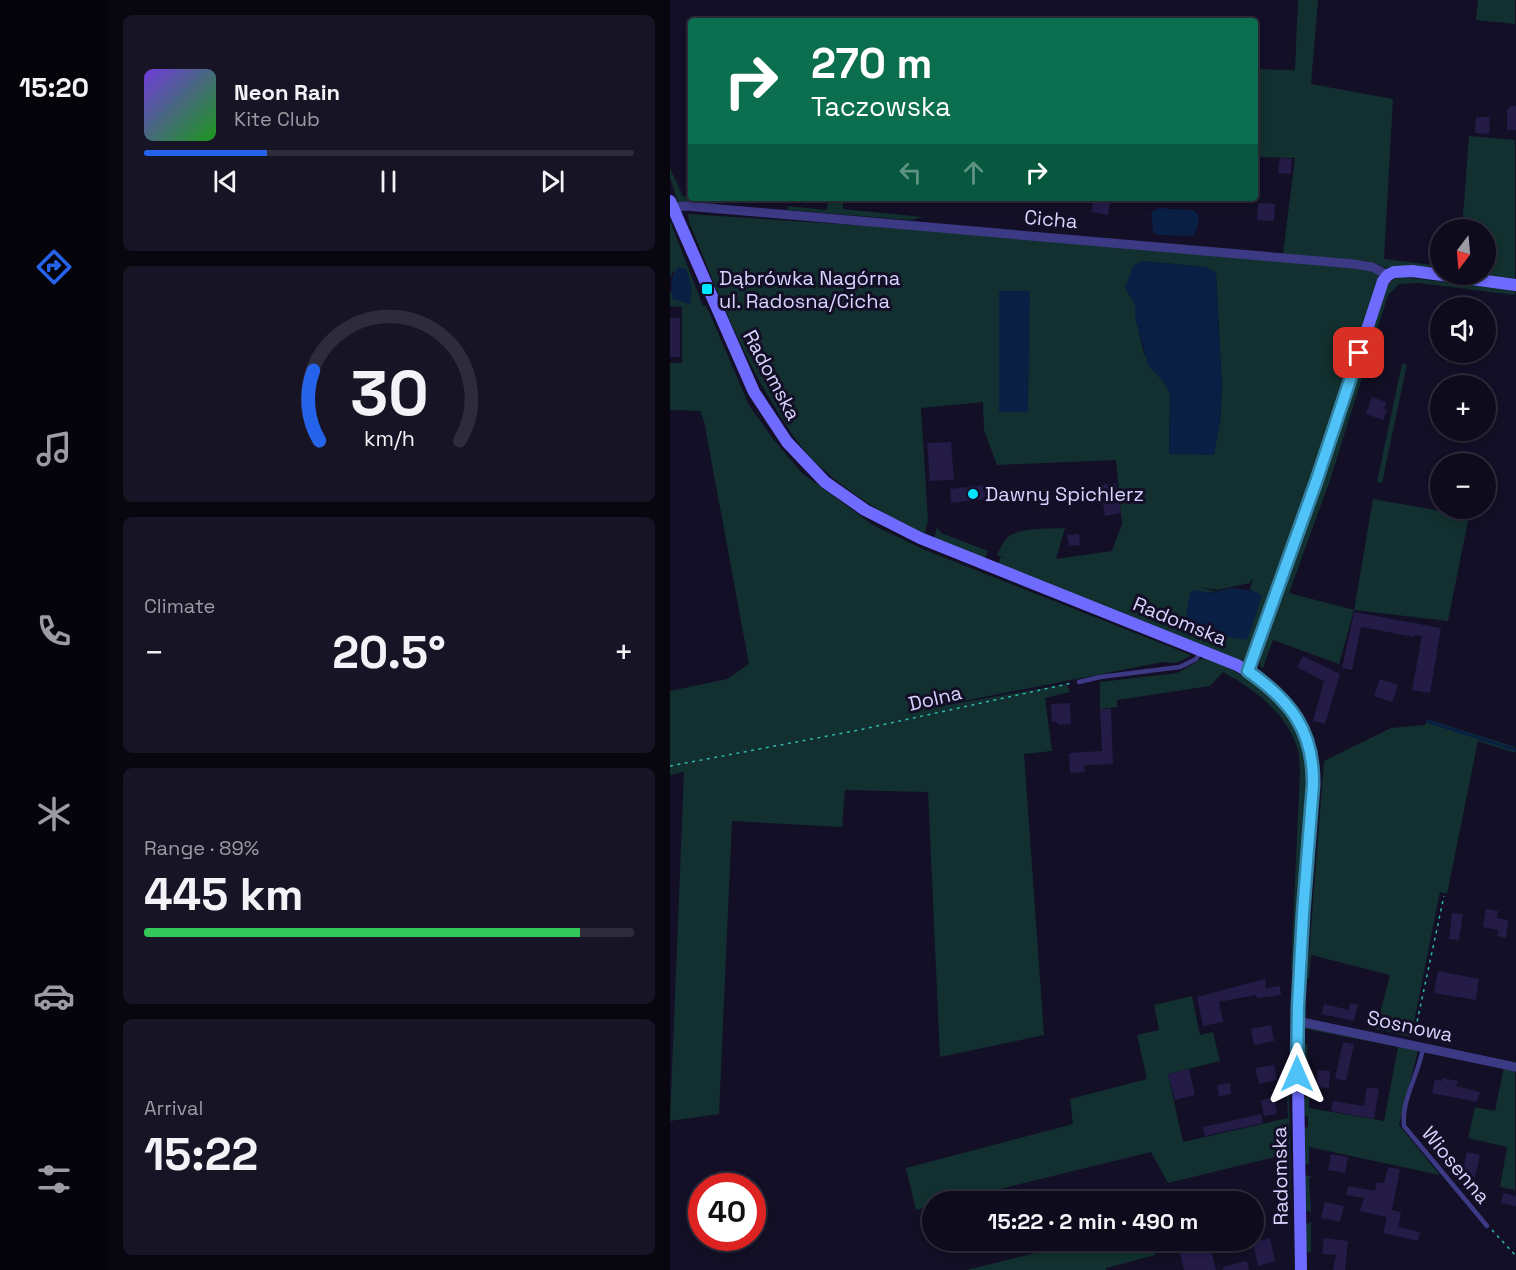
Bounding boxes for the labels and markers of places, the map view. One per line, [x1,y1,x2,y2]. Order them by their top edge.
place label: Dąbrówka Nagórna ul. Radosna/Cicha [719,265,900,314]
marker: Dąbrówka Nagórna ul. Radosna/Cicha [700,282,714,296]
pin [1333,327,1384,378]
place label: Dawny Spichlerz [985,481,1144,507]
marker: Dawny Spichlerz [966,487,980,501]

